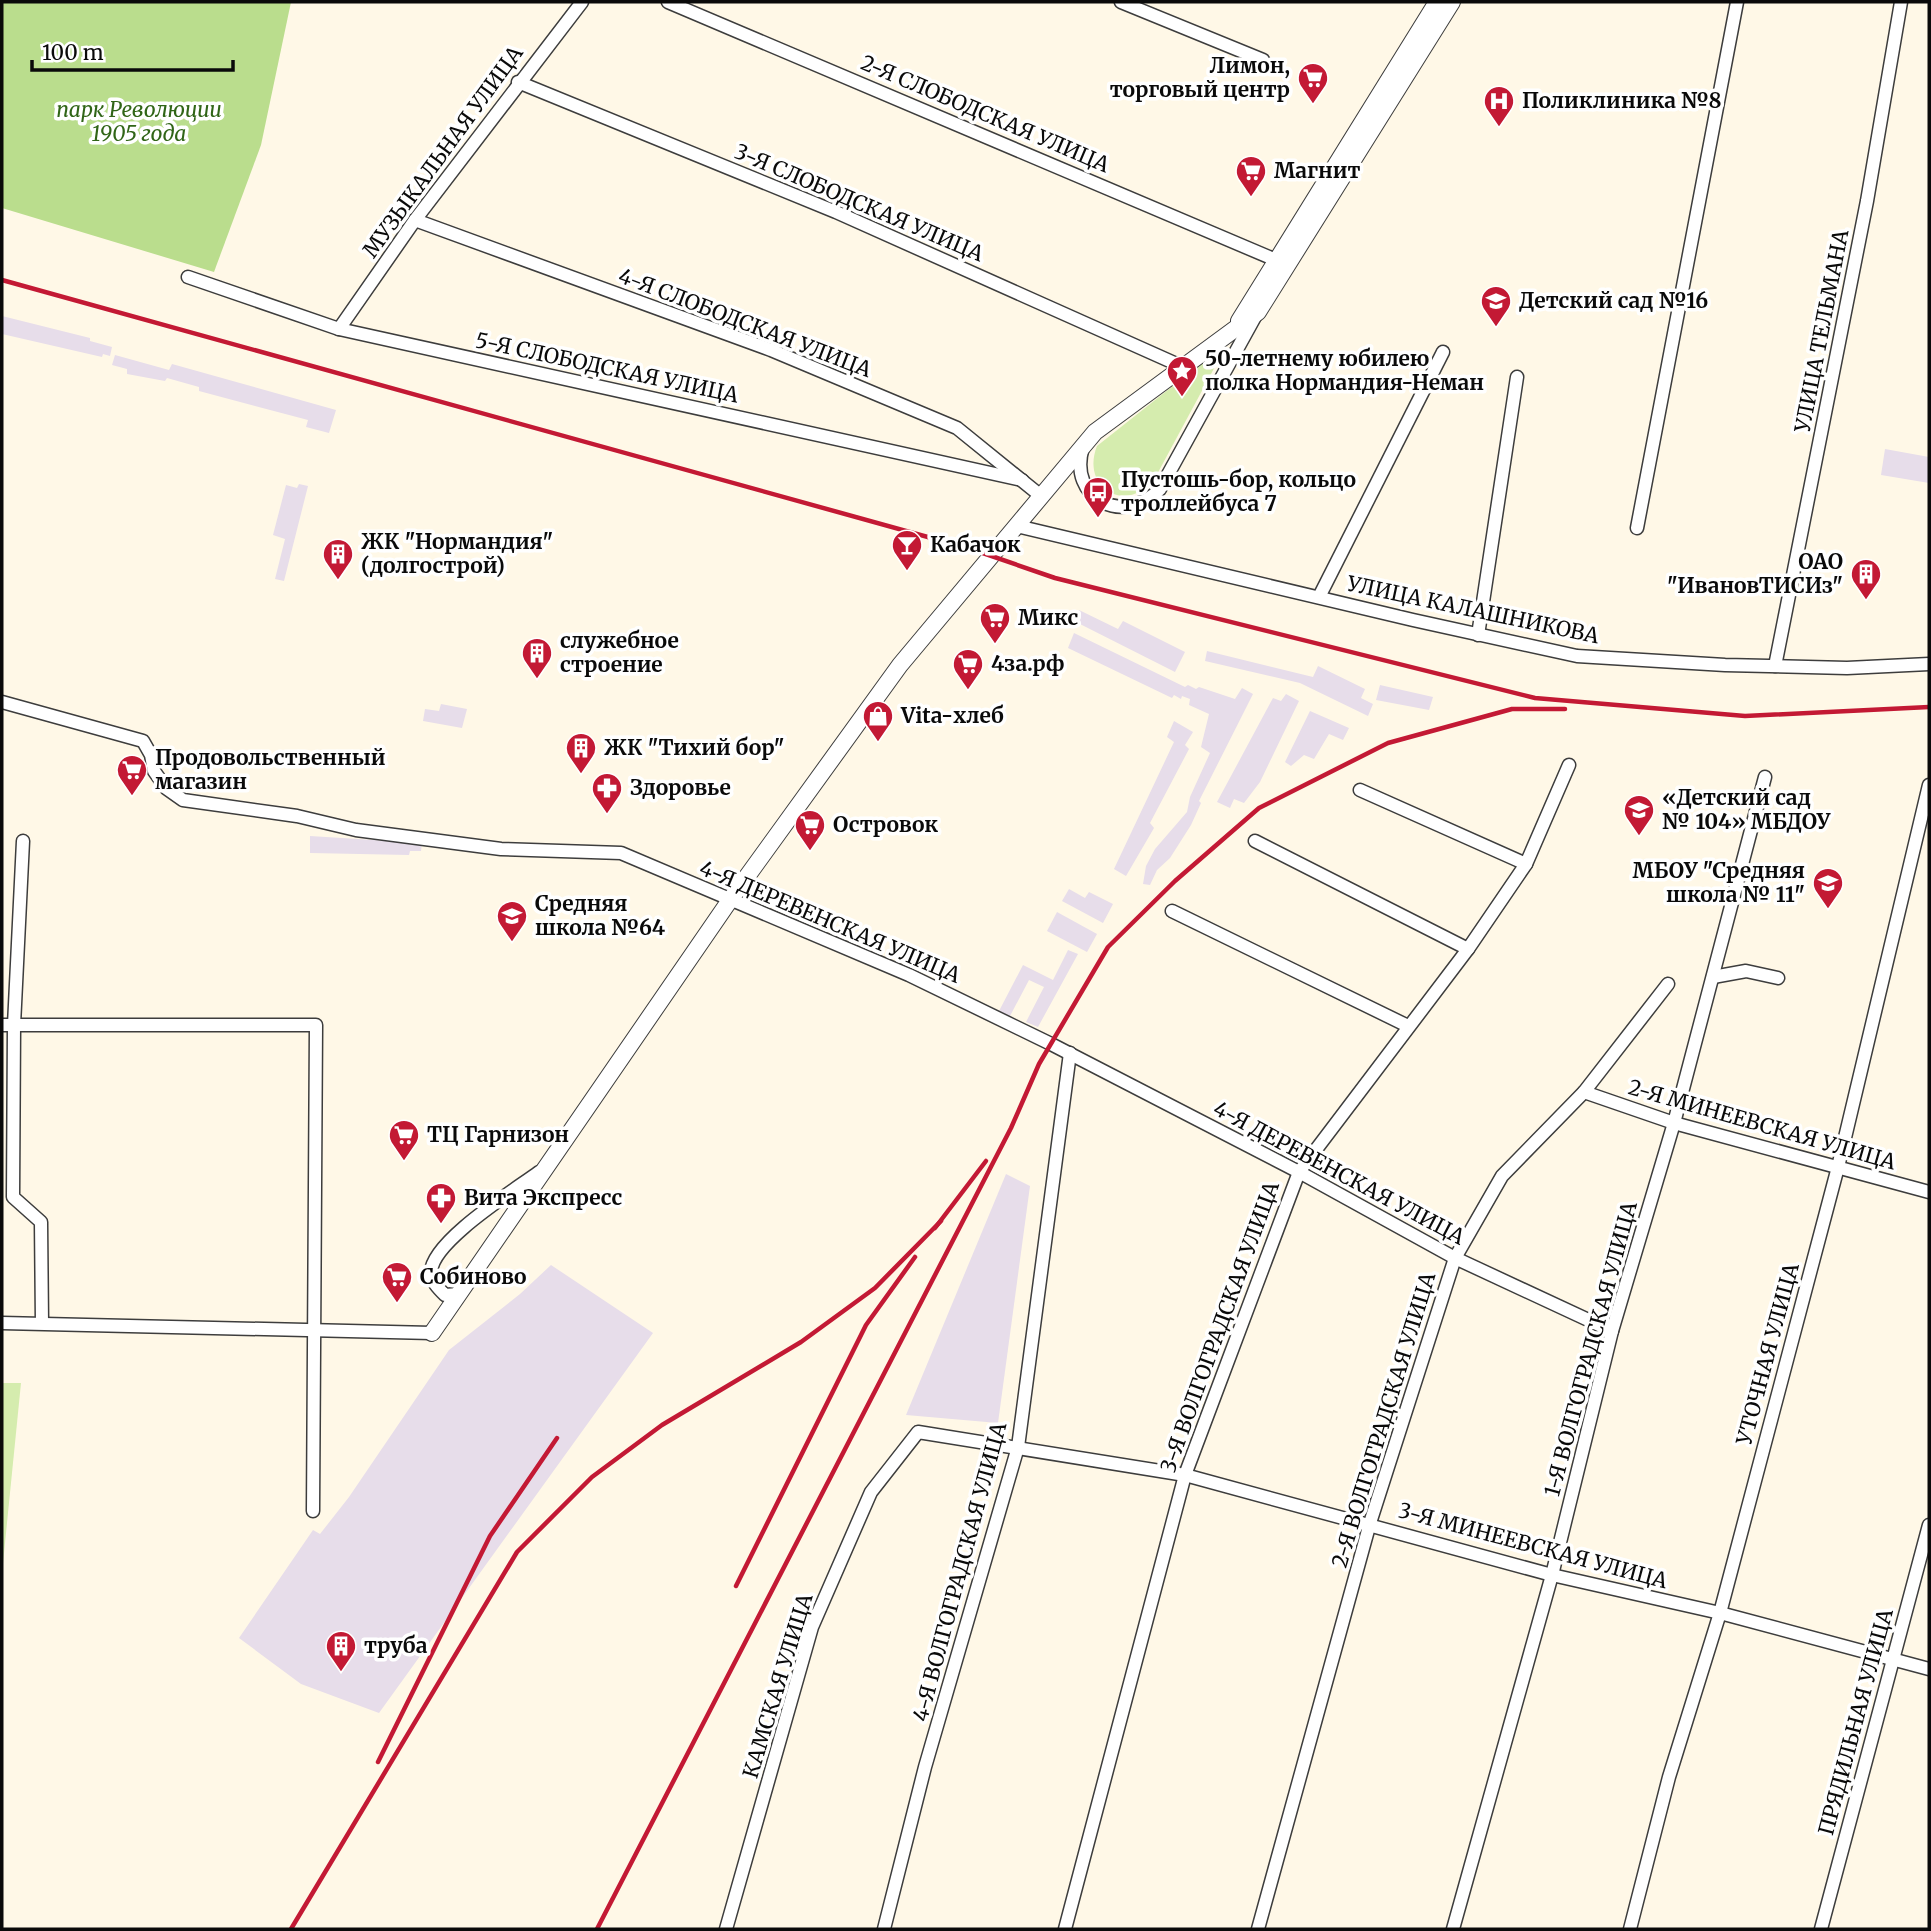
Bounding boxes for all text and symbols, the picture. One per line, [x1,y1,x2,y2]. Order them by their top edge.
scale bar [32,28,233,72]
text: 100 m [42,39,104,66]
street label: МУЗЫКАЛЬНАЯ УЛИЦА [357,40,529,263]
street label: 2-Я СЛОБОДСКАЯ УЛИЦА [857,49,1114,178]
place label: Лимон, торговый центр [1110,52,1290,103]
supermarket icon: Лимон, торговый центр [1296,61,1330,105]
hospital icon: Поликлиника №8 [1482,84,1516,128]
place label: Поликлиника №8 [1522,87,1722,114]
park label: парк Революции 1905 года [56,96,222,147]
street label: 3-Я СЛОБОДСКАЯ УЛИЦА [731,138,988,267]
supermarket icon: Магнит [1234,154,1268,198]
place label: Магнит [1274,157,1361,184]
street label: УЛИЦА ТЕЛЬМАНА [1788,227,1854,436]
street label: 4-Я СЛОБОДСКАЯ УЛИЦА [615,262,876,383]
school or university icon: Детский сад №16 [1479,284,1513,328]
place label: Детский сад №16 [1519,287,1708,314]
street label: 5-Я СЛОБОДСКАЯ УЛИЦА [473,326,741,409]
place label: 50-летнему юбилею полка Нормандия-Неман [1205,345,1484,396]
place icon: 50-летнему юбилею полка Нормандия-Неман [1165,354,1199,398]
place label: Пустошь-бор, кольцо троллейбуса 7 [1121,466,1356,517]
bus stop icon: Пустошь-бор, кольцо троллейбуса 7 [1081,475,1115,519]
place label: ЖК "Нормандия" (долгострой) [361,528,553,579]
bar icon: Кабачок [890,528,924,572]
place label: Кабачок [930,531,1021,558]
building icon: ЖК "Нормандия" (долгострой) [321,537,355,581]
place label: ОАО "ИвановТИСИз" [1667,548,1843,599]
building icon: ОАО "ИвановТИСИз" [1849,557,1883,601]
street label: УЛИЦА КАЛАШНИКОВА [1344,569,1602,649]
supermarket icon: Микс [978,601,1012,645]
place label: Микс [1018,604,1079,631]
place label: служебное строение [560,627,679,678]
building icon: служебное строение [520,636,554,680]
supermarket icon: 4за.рф [951,647,985,691]
place label: 4за.рф [991,650,1064,677]
shop icon: Vita-хлеб [861,699,895,743]
place label: Vita-хлеб [900,702,1004,729]
building icon: ЖК "Тихий бор" [564,731,598,775]
place label: ЖК "Тихий бор" [604,734,785,761]
place label: Продовольственный магазин [155,744,386,795]
supermarket icon: Продовольственный магазин [115,753,149,797]
pharmacy icon: Здоровье [590,771,624,815]
place label: Здоровье [630,774,731,801]
place label: «Детский сад № 104» МБДОУ [1662,784,1831,835]
school or university icon: «Детский сад № 104» МБДОУ [1622,793,1656,837]
supermarket icon: Островок [793,808,827,852]
place label: Островок [833,811,938,838]
street label: 4-Я ДЕРЕВЕНСКАЯ УЛИЦА [696,854,965,989]
place label: МБОУ "Средняя школа № 11" [1632,857,1805,908]
school or university icon: МБОУ "Средняя школа № 11" [1811,866,1845,910]
place label: Средняя школа №64 [535,890,665,941]
school or university icon: Средняя школа №64 [495,899,529,943]
street label: 2-Я МИНЕЕВСКАЯ УЛИЦА [1625,1073,1899,1176]
street label: 4-Я ДЕРЕВЕНСКАЯ УЛИЦА [1209,1095,1470,1250]
supermarket icon: ТЦ Гарнизон [387,1118,421,1162]
place label: ТЦ Гарнизон [427,1121,569,1148]
street label: 3-Я ВОЛГОГРАДСКАЯ УЛИЦА [1154,1177,1285,1476]
pharmacy icon: Вита Экспресс [424,1181,458,1225]
place label: Вита Экспресс [464,1184,622,1211]
street label: 1-Я ВОЛГОГРАДСКАЯ УЛИЦА [1538,1198,1643,1499]
supermarket icon: Собиново [380,1260,414,1304]
street label: УТОЧНАЯ УЛИЦА [1730,1260,1805,1449]
place label: Собиново [420,1263,527,1290]
street label: 2-Я ВОЛГОГРАДСКАЯ УЛИЦА [1326,1269,1441,1571]
street label: 4-Я ВОЛГОГРАДСКАЯ УЛИЦА [907,1419,1013,1724]
street label: 3-Я МИНЕЕВСКАЯ УЛИЦА [1396,1497,1671,1595]
street label: КАМСКАЯ УЛИЦА [737,1590,819,1781]
street label: ПРЯДИЛЬНАЯ УЛИЦА [1812,1605,1899,1838]
building icon: труба [324,1629,358,1673]
place label: труба [364,1632,428,1659]

